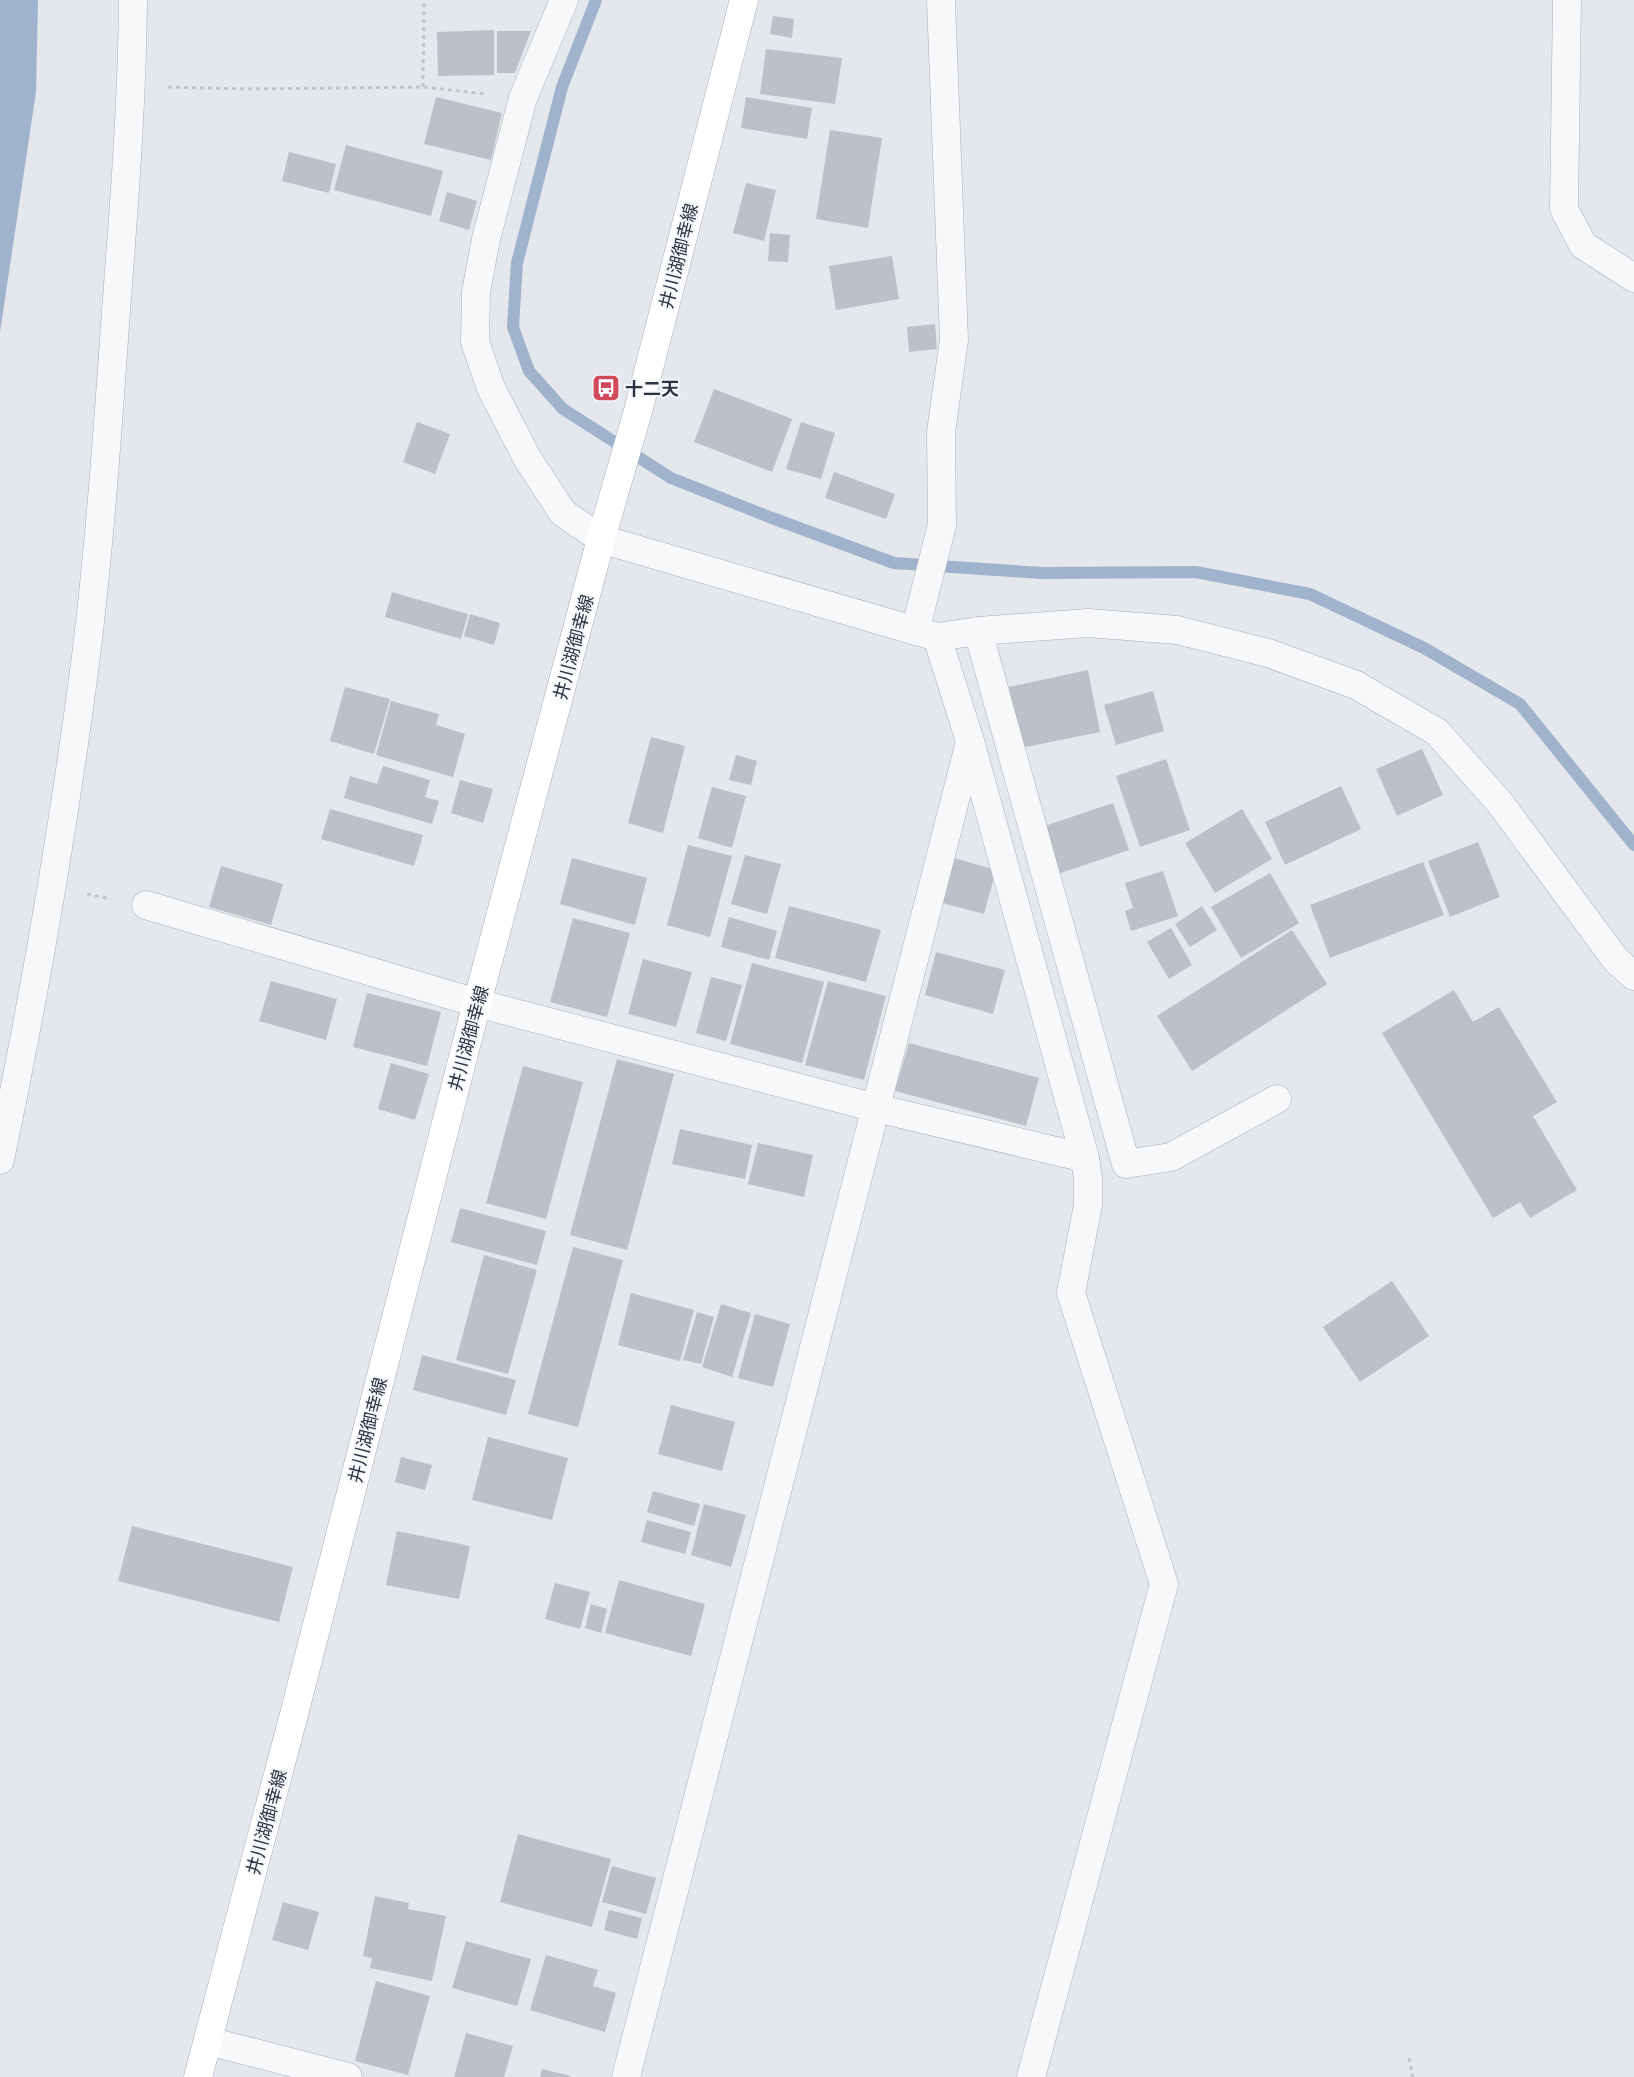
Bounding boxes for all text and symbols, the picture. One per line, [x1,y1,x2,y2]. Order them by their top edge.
street label: 井川湖御幸線 [653,201,703,311]
bus stop icon: 十二天 [591,373,621,403]
place label: 十二天 [625,376,679,400]
street label: 井川湖御幸線 [547,592,599,702]
street label: 井川湖御幸線 [442,983,494,1093]
street label: 井川湖御幸線 [342,1375,392,1485]
street label: 井川湖御幸線 [240,1767,292,1877]

